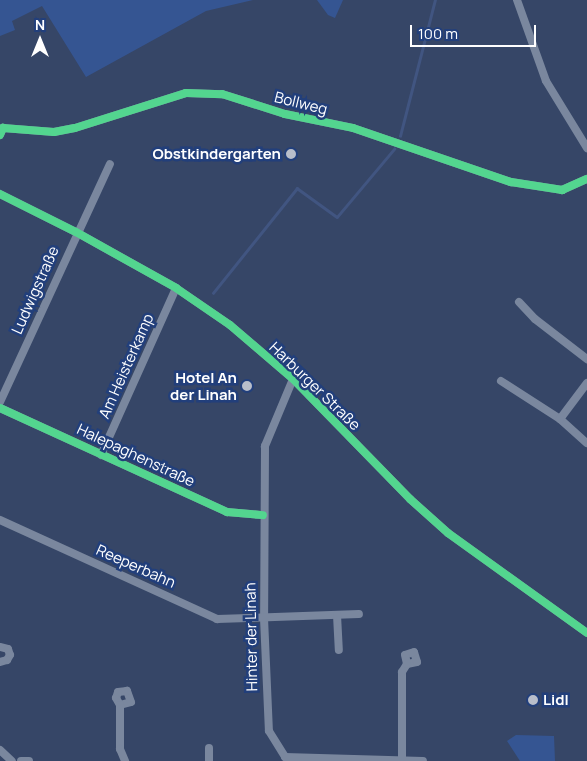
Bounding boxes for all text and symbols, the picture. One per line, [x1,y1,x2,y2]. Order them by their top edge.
north arrow [15,15,65,65]
text: N [35,15,45,34]
scale bar [412,15,538,47]
text: 100 m [418,23,458,44]
street label: Bollweg [273,88,329,118]
place label: Obstkindergarten [152,145,281,163]
marker: Obstkindergarten [285,148,297,160]
street label: Ludwigstraße [8,243,62,337]
street label: Am Heisterkamp [95,311,157,421]
street label: Harburger Straße [266,338,364,434]
place label: Hotel An der Linah [170,368,237,403]
marker: Hotel An der Linah [241,380,253,392]
street label: Halepaghenstraße [74,420,198,490]
street label: Reeperbahn [94,541,178,591]
street label: Hinter der Linah [241,582,261,692]
place label: Lidl [543,691,569,709]
marker: Lidl [527,694,539,706]

